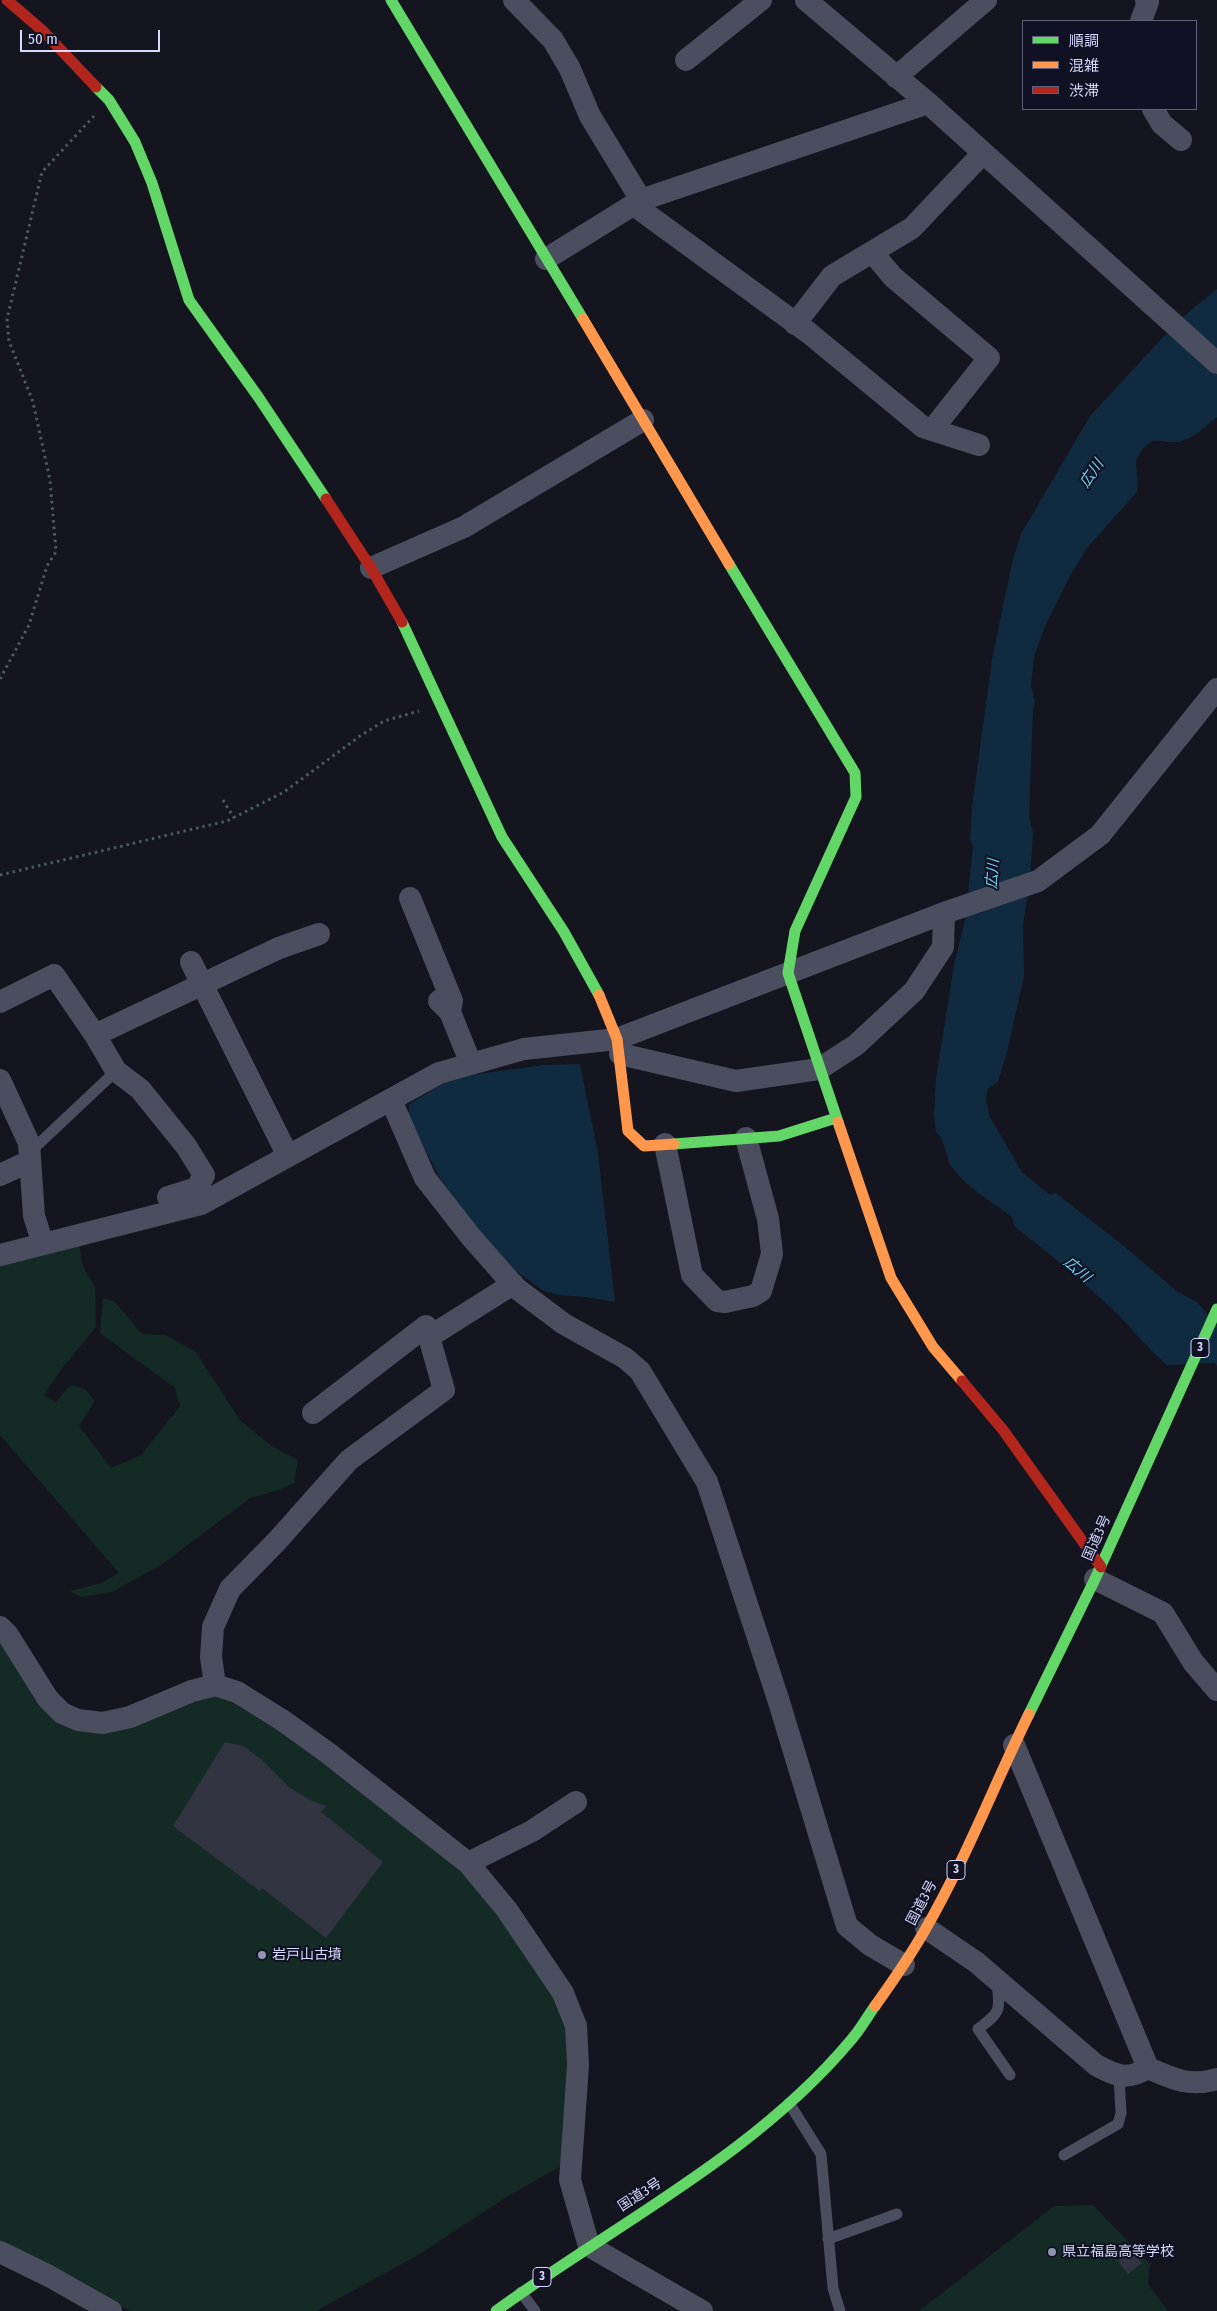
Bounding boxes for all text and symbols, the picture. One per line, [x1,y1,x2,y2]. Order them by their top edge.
scale bar [22,20,162,52]
legend [1022,20,1197,110]
text: 50 m [28,30,58,48]
text: 順調 [1069,32,1099,50]
text: 混雑 [1069,57,1099,75]
text: 渋滞 [1069,82,1099,100]
water label: 広川 [1076,457,1108,491]
water label: 広川 [983,858,1003,890]
water label: 広川 [1060,1253,1094,1287]
road number: 3 [1191,1339,1209,1358]
street label: 国道3号 [1080,1513,1114,1563]
road number: 3 [947,1860,965,1880]
street label: 国道3号 [903,1878,941,1928]
place label: 岩戸山古墳 [272,1947,342,1963]
marker: 岩戸山古墳 [256,1949,268,1961]
street label: 国道3号 [615,2175,665,2215]
place label: 県立福島高等学校 [1062,2244,1174,2260]
marker: 県立福島高等学校 [1046,2246,1058,2258]
road number: 3 [533,2268,551,2286]

